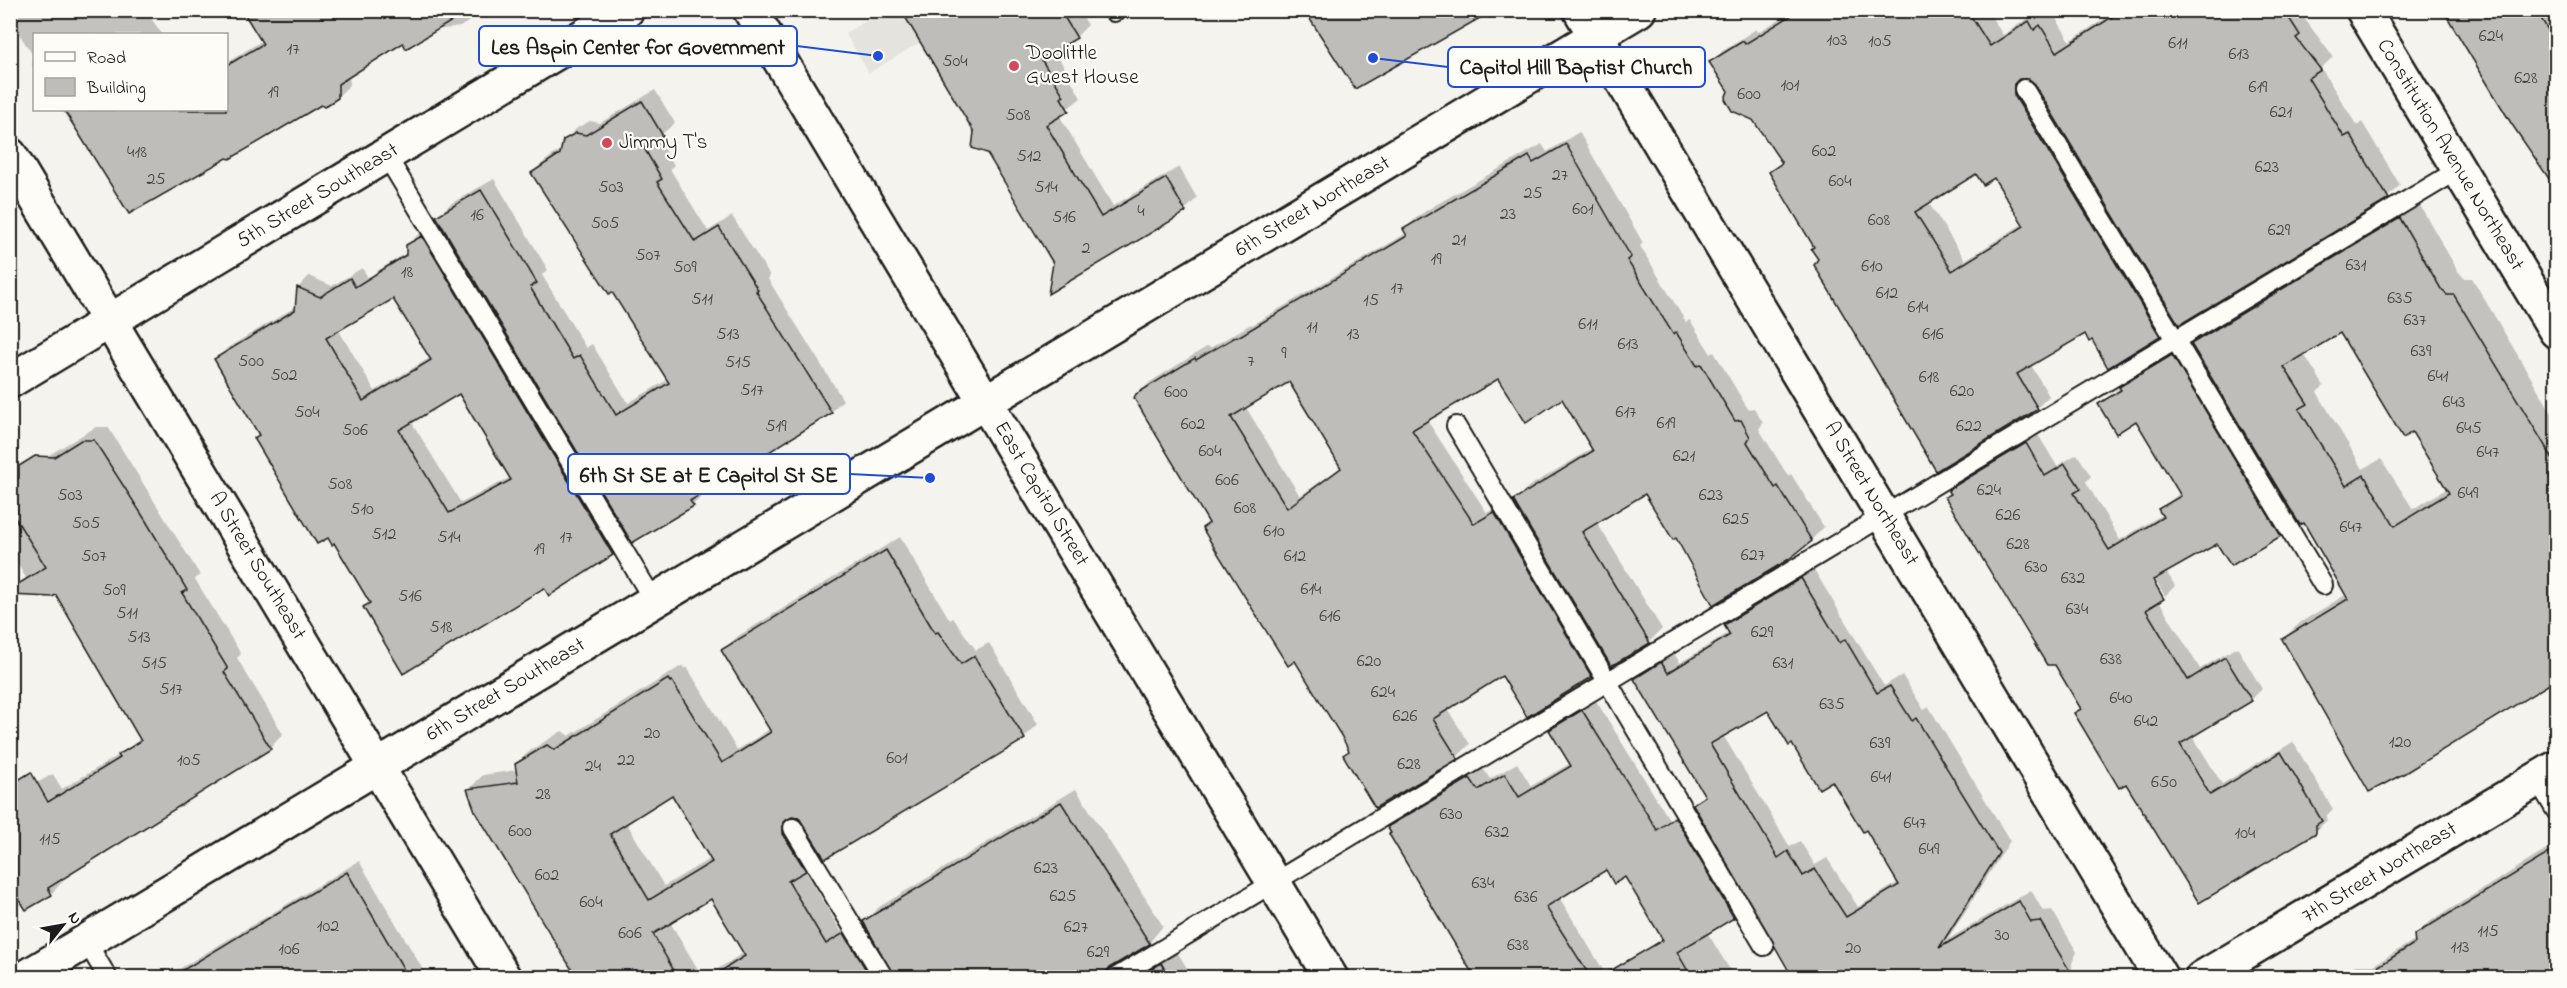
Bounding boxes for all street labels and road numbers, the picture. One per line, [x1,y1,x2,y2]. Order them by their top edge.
street label: Constitution Avenue Northeast [2369,33,2531,277]
street label: 5th Street Southeast [231,136,405,256]
street label: 6th Street Northeast [1229,149,1397,265]
street label: East Capitol Street [986,416,1096,572]
street label: A Street Northeast [1816,416,1926,572]
street label: A Street Southeast [201,486,313,646]
street label: 6th Street Southeast [420,630,592,750]
street label: 7th Street Northeast [2297,815,2463,931]

